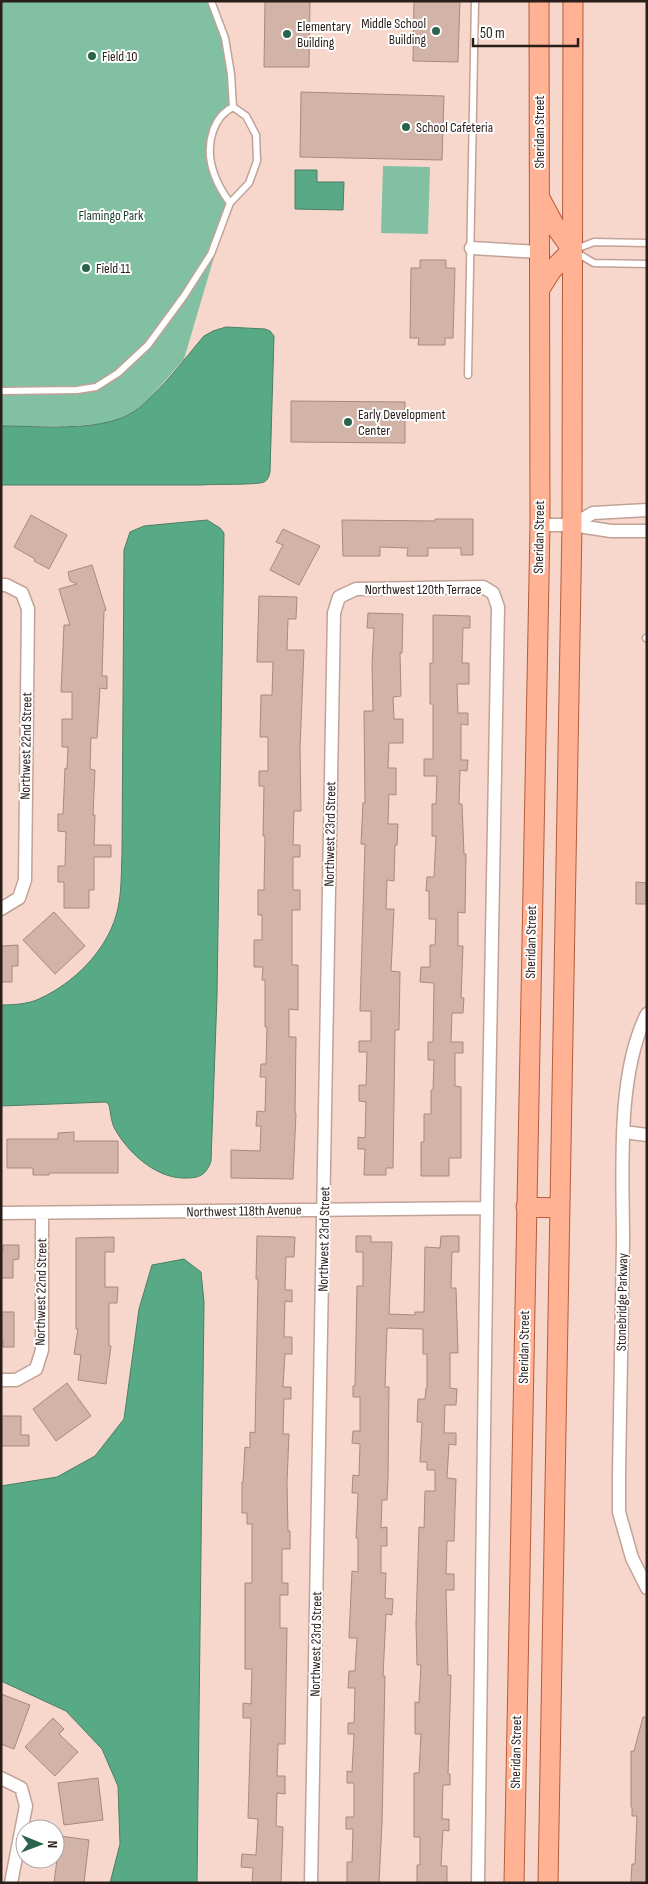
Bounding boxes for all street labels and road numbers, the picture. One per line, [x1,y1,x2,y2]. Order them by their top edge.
street label: Sheridan Street [531,95,548,169]
street label: Sheridan Street [530,500,548,574]
street label: Northwest 120th Terrace [365,581,481,598]
street label: Northwest 22nd Street [17,692,35,800]
street label: Northwest 23rd Street [321,781,339,887]
street label: Sheridan Street [522,905,540,979]
street label: Northwest 23rd Street [315,1186,333,1292]
street label: Northwest 118th Avenue [186,1201,302,1221]
street label: Northwest 22nd Street [32,1238,50,1346]
street label: Stonebridge Parkway [613,1252,631,1351]
street label: Sheridan Street [515,1310,533,1384]
street label: Northwest 23rd Street [307,1591,325,1697]
street label: Sheridan Street [507,1715,525,1789]

